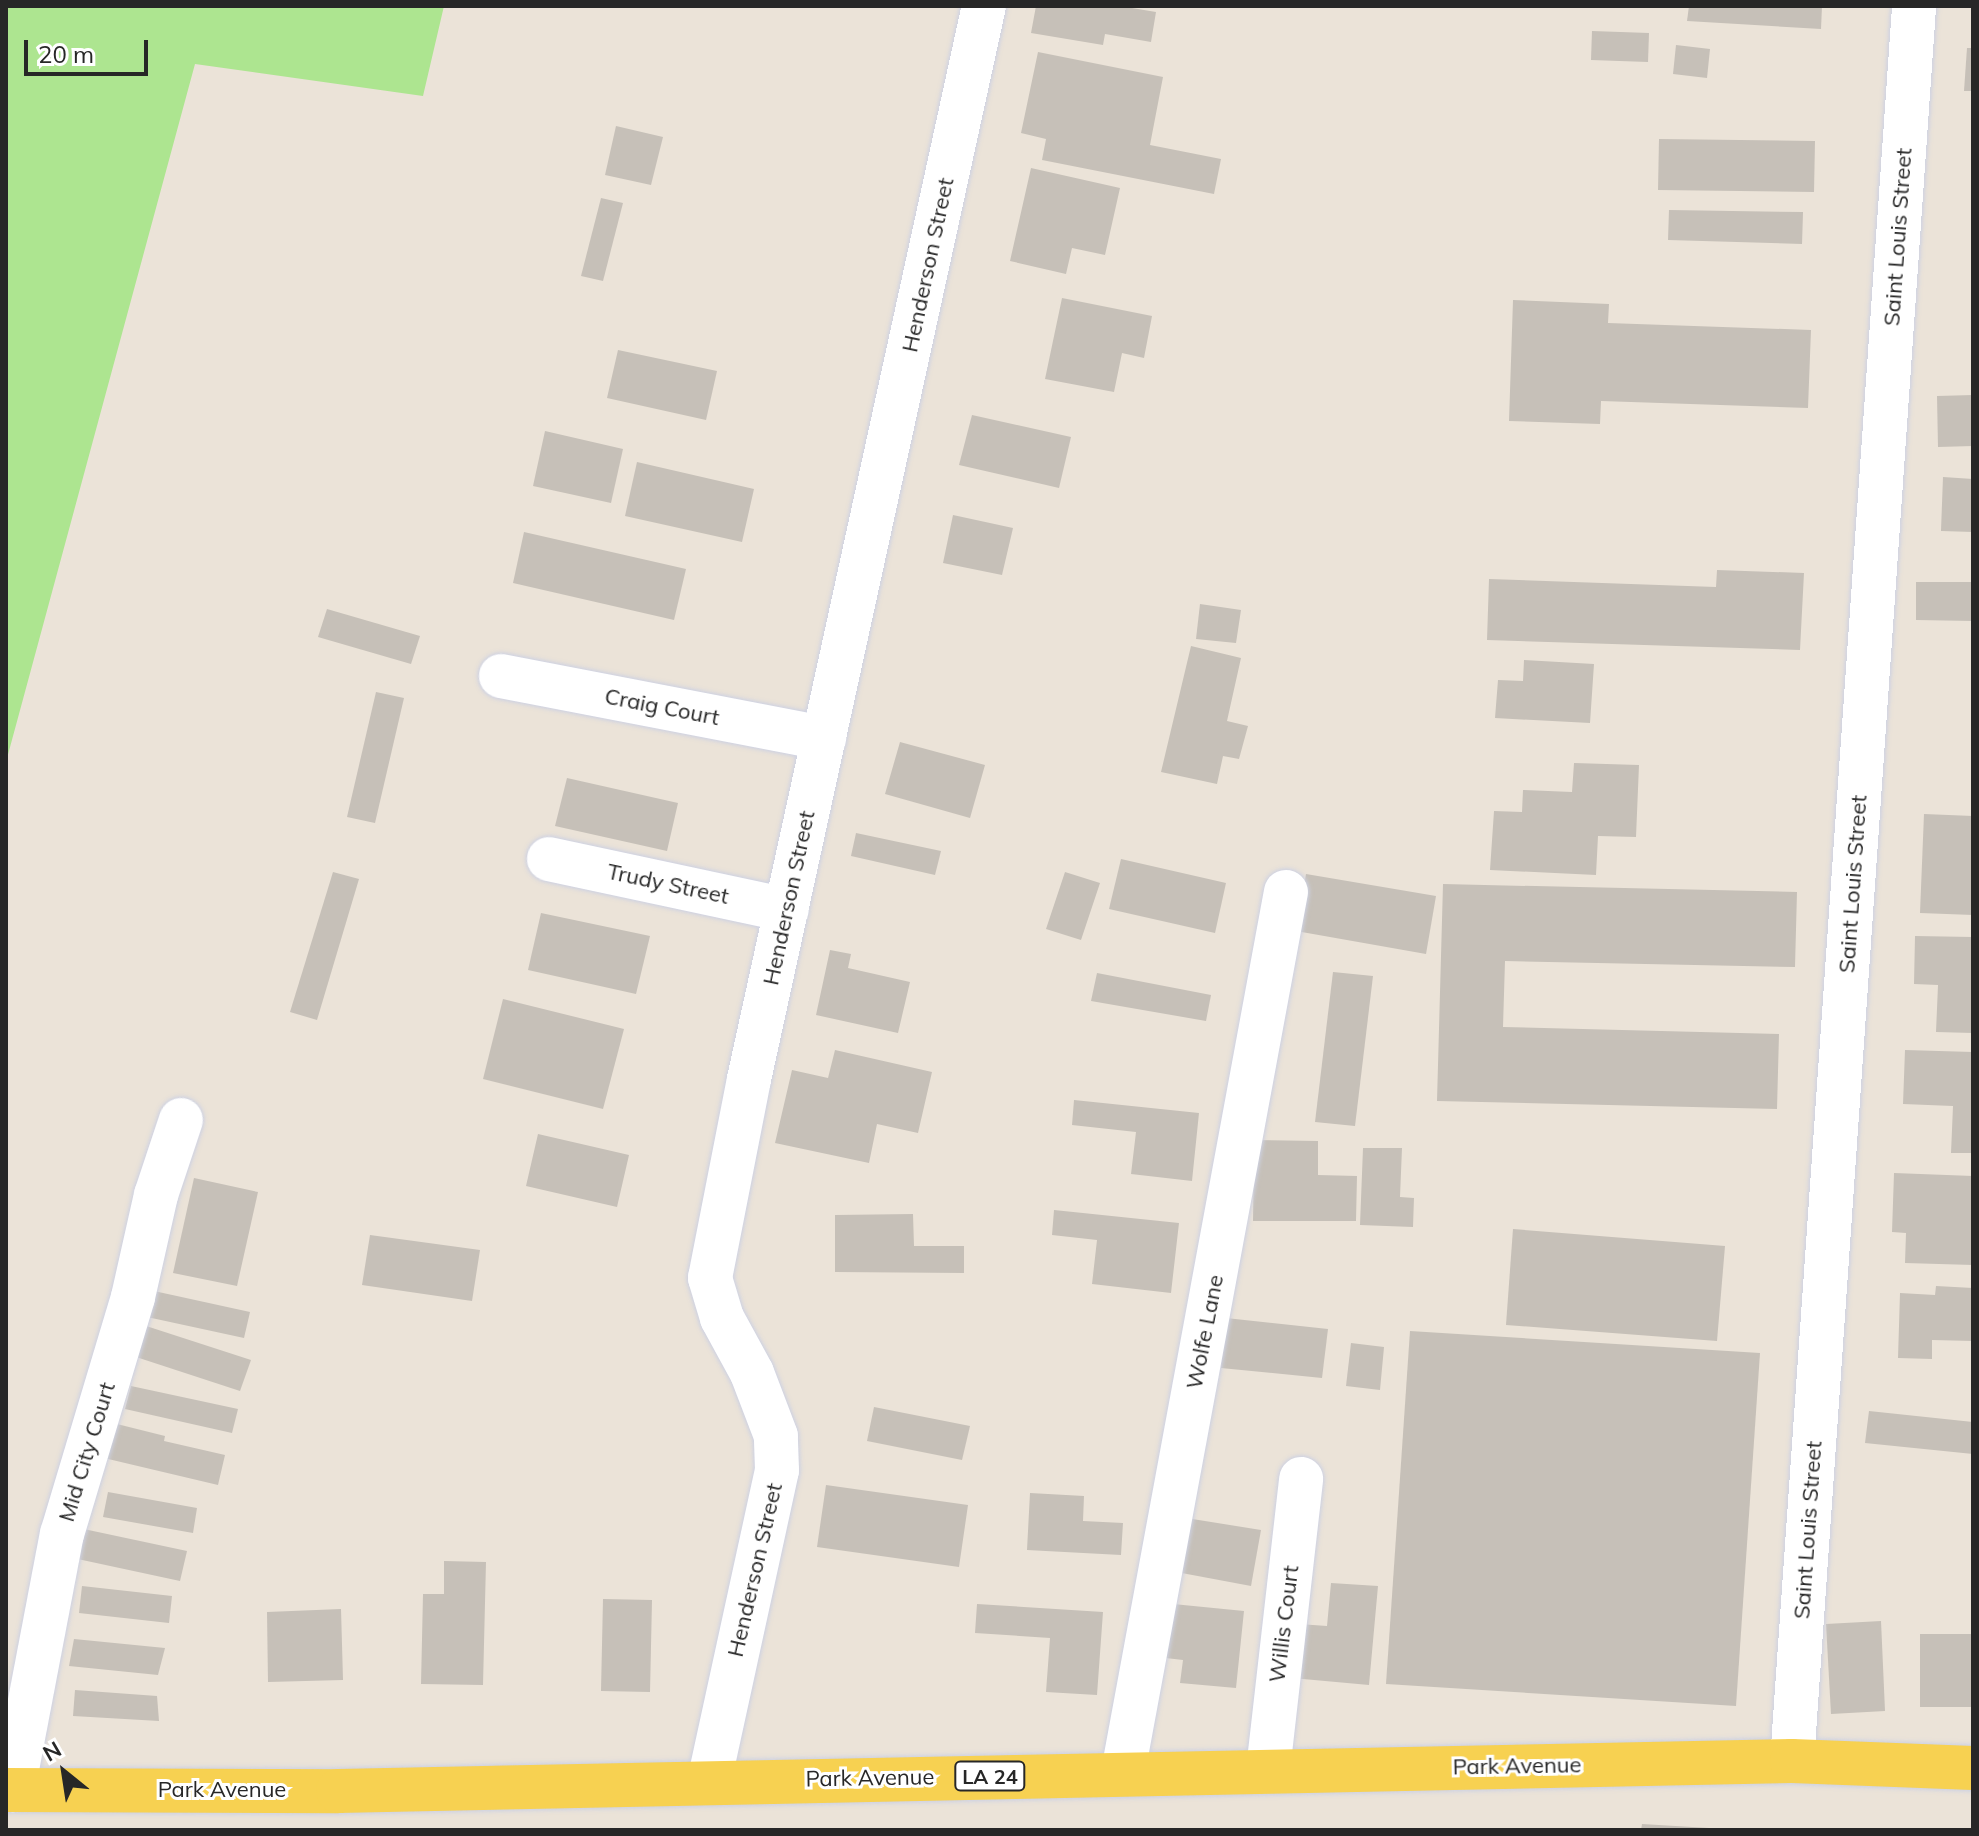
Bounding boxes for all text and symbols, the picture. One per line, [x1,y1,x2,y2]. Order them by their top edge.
scale bar [28,24,152,74]
text: 20 m [38,39,94,69]
street label: Saint Louis Street [1879,147,1917,327]
street label: Henderson Street [897,175,959,355]
street label: Craig Court [602,683,722,731]
street label: Saint Louis Street [1834,794,1872,974]
street label: Henderson Street [758,808,820,988]
street label: Trudy Street [605,858,731,910]
street label: Wolfe Lane [1181,1273,1229,1391]
street label: Mid City Court [53,1379,121,1525]
street label: Saint Louis Street [1789,1440,1827,1620]
street label: Henderson Street [722,1480,788,1660]
street label: Willis Court [1264,1564,1304,1684]
north arrow [24,1732,104,1812]
text: N [38,1735,66,1767]
street label: Park Avenue [1452,1752,1582,1780]
road number: LA 24 [954,1760,1026,1792]
street label: Park Avenue [805,1764,935,1792]
street label: Park Avenue [158,1777,286,1803]

